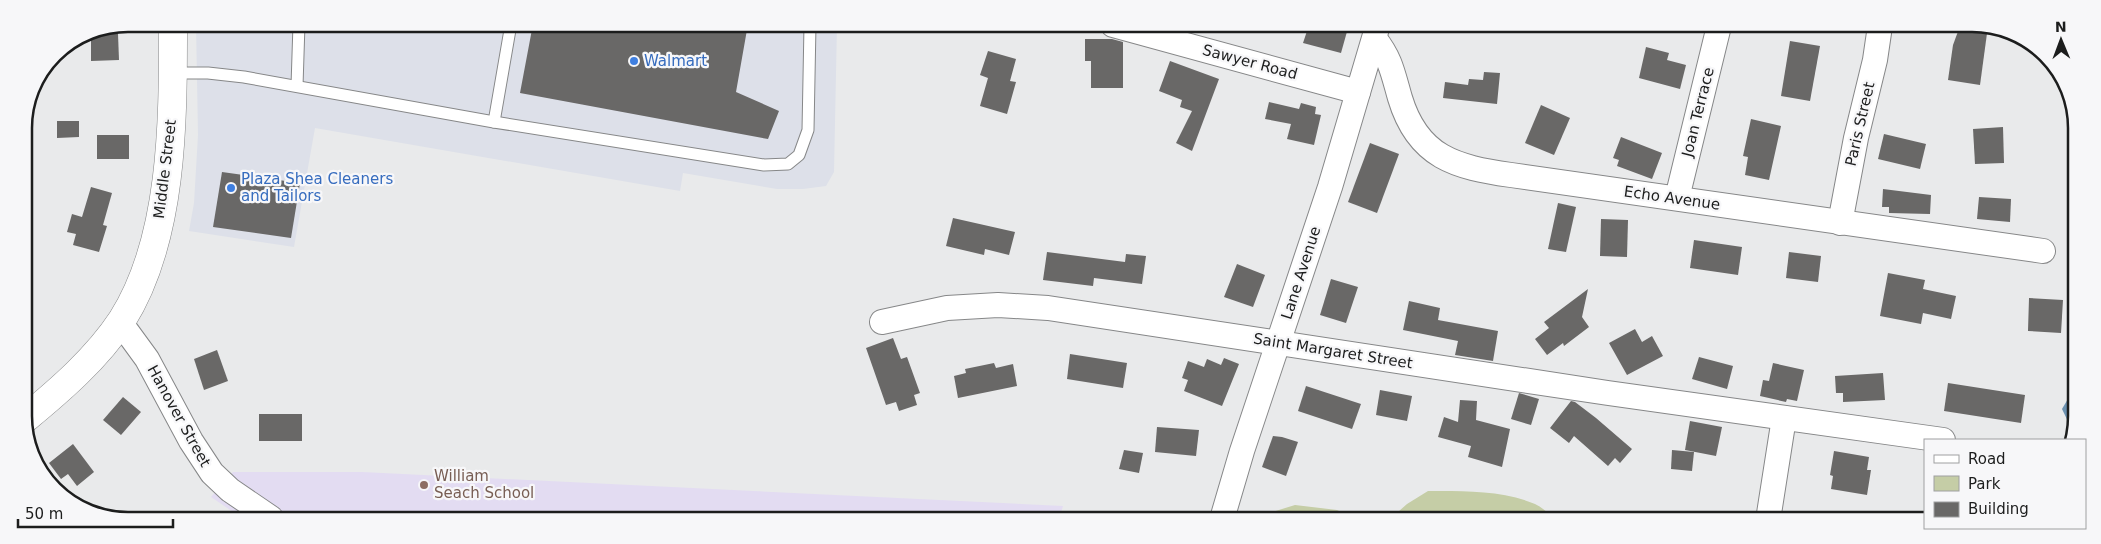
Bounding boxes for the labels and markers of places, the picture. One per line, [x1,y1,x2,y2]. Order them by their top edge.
place label: Walmart [644,52,707,70]
marker: Walmart [628,55,640,67]
place label: Plaza Shea Cleaners and Tailors [241,170,393,205]
marker: Plaza Shea Cleaners and Tailors [225,182,237,194]
place label: William Seach School [434,467,534,502]
marker: William Seach School [418,479,430,491]

